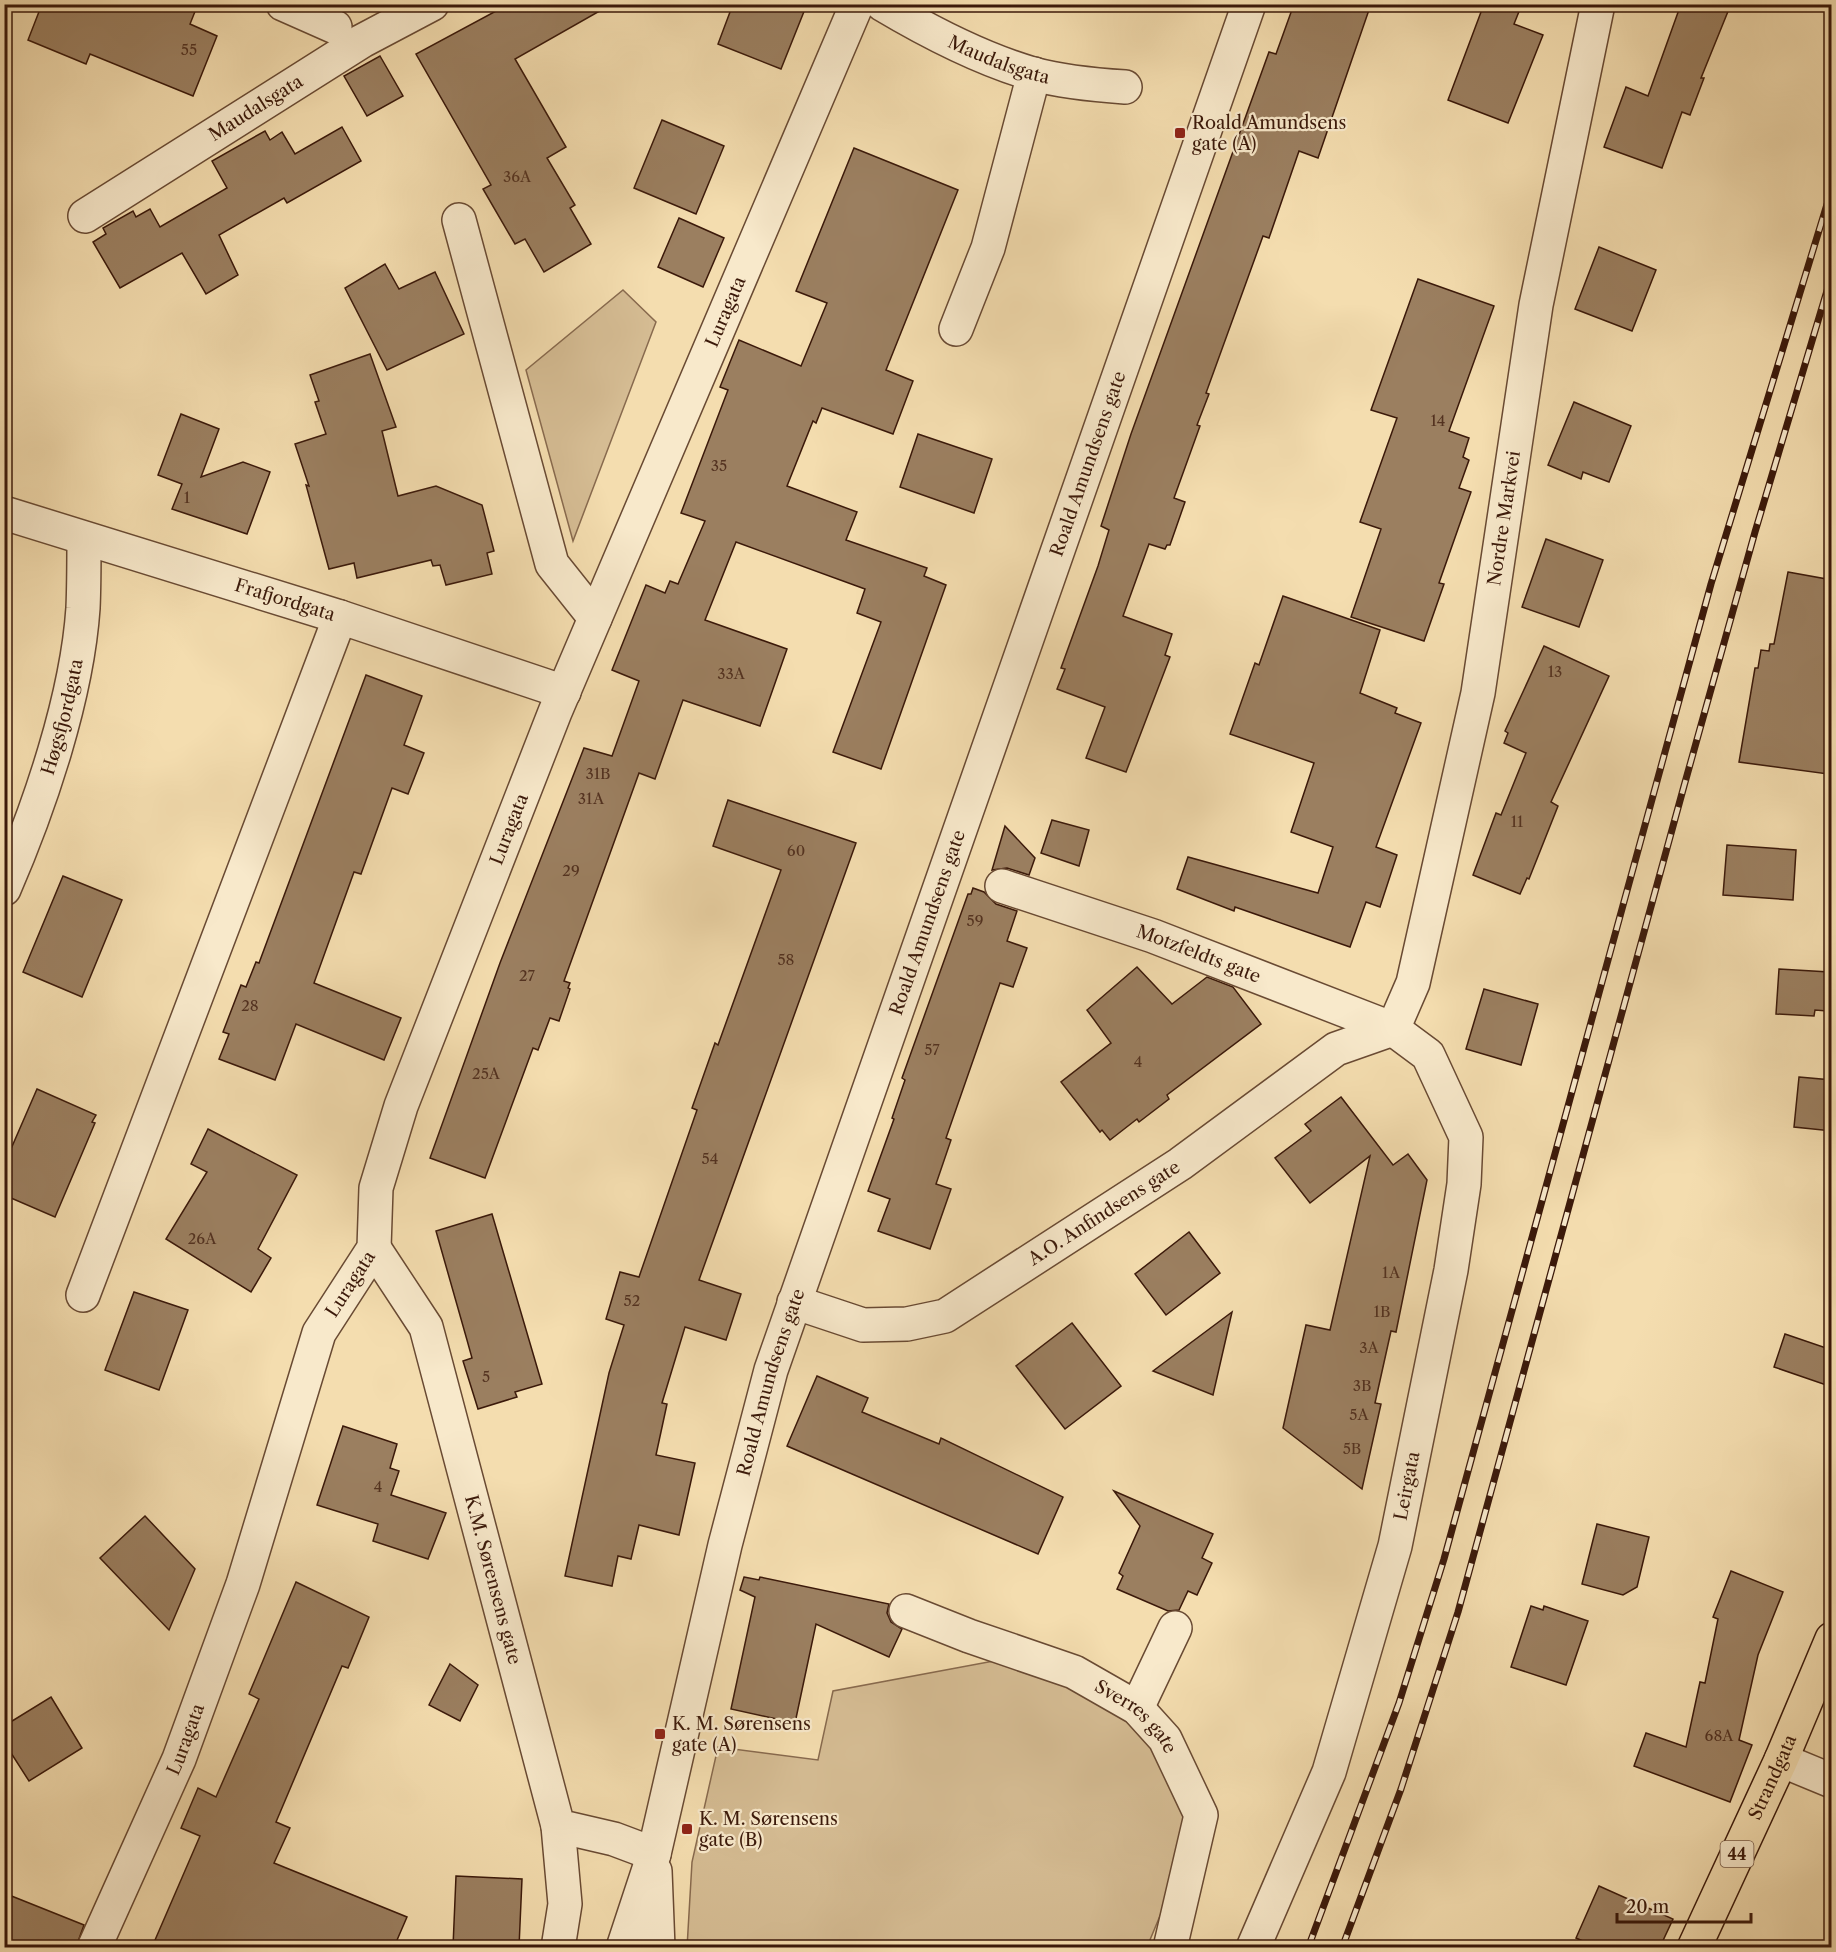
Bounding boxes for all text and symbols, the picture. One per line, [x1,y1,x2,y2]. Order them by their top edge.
street label: Maudalsgata [944,31,1052,89]
house number: 55 [181,40,197,59]
street label: Maudalsgata [205,70,307,146]
place label: Roald Amundsens gate (A) [1192,112,1346,155]
marker: Roald Amundsens gate (A) [1173,126,1187,140]
house number: 36A [503,167,532,186]
street label: Luragata [701,273,751,350]
street label: Roald Amundsens gate [1046,368,1131,559]
house number: 14 [1431,411,1445,430]
street label: Nordre Markvei [1483,449,1525,587]
house number: 35 [711,456,727,475]
house number: 1 [184,488,191,507]
street label: Frafjordgata [232,574,338,626]
street label: Høgsfjordgata [37,657,88,778]
house number: 13 [1548,662,1562,681]
house number: 33A [717,664,746,683]
house number: 31B [585,764,611,783]
house number: 31A [578,789,605,808]
street label: Luragata [485,790,533,868]
house number: 11 [1511,812,1524,831]
street label: Roald Amundsens gate [885,827,970,1018]
house number: 60 [787,841,805,860]
house number: 29 [562,861,580,880]
house number: 59 [967,911,983,930]
street label: Motzfeldts gate [1134,920,1264,988]
house number: 58 [777,950,795,969]
house number: 27 [519,966,536,985]
house number: 28 [241,996,259,1015]
house number: 57 [924,1040,940,1059]
house number: 4 [1134,1052,1142,1071]
house number: 25A [472,1064,501,1083]
house number: 54 [702,1149,718,1168]
street label: A.O. Anfindsens gate [1023,1156,1184,1271]
house number: 26A [188,1229,217,1248]
street label: Luragata [321,1246,380,1321]
house number: 1A [1382,1263,1401,1282]
street label: Roald Amundsens gate [733,1286,810,1479]
house number: 52 [624,1291,640,1310]
house number: 1B [1374,1302,1390,1321]
house number: 3A [1359,1338,1380,1357]
house number: 5 [482,1367,490,1386]
house number: 3B [1353,1376,1371,1395]
house number: 5A [1349,1405,1370,1424]
house number: 5B [1343,1439,1361,1458]
street label: Leirgata [1390,1449,1425,1522]
house number: 4 [374,1477,382,1496]
street label: K.M. Sørensens gate [460,1493,526,1667]
street label: Sverres gate [1091,1675,1181,1757]
street label: Luragata [162,1700,209,1779]
place label: K. M. Sørensens gate (A) [672,1713,811,1756]
house number: 68A [1705,1726,1734,1745]
marker: K. M. Sørensens gate (A) [653,1727,667,1741]
street label: Strandgata [1744,1731,1802,1823]
place label: K. M. Sørensens gate (B) [699,1808,838,1851]
marker: K. M. Sørensens gate (B) [680,1822,694,1836]
road number: 44 [1720,1841,1754,1867]
scale bar [1617,1886,1750,1924]
text: 20 m [1626,1896,1670,1918]

